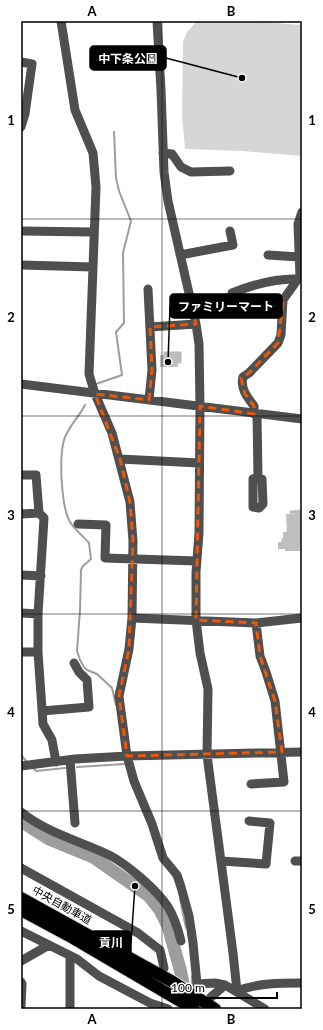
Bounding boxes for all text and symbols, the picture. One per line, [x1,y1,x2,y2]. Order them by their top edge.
text: A [86,3,97,19]
text: B [227,3,236,19]
callout: 中下条公園 [90,46,166,70]
text: 中下条公園 [98,51,158,66]
text: 1 [7,112,15,128]
text: 1 [308,112,316,128]
callout: ファミリーマート [170,294,282,318]
text: ファミリーマート [178,299,274,314]
text: 2 [7,309,15,325]
text: 2 [308,309,316,325]
text: 3 [7,507,15,523]
text: 3 [308,507,316,523]
text: 4 [7,704,15,720]
text: 4 [308,704,316,720]
street label: 中央自動車道 [30,883,94,926]
text: 5 [7,901,15,917]
text: 5 [308,901,316,917]
callout: 貢川 [91,931,131,955]
text: 貢川 [99,935,123,950]
scale bar [165,974,277,1000]
text: 100 m [171,980,205,995]
text: A [86,1011,97,1027]
text: B [227,1011,236,1027]

